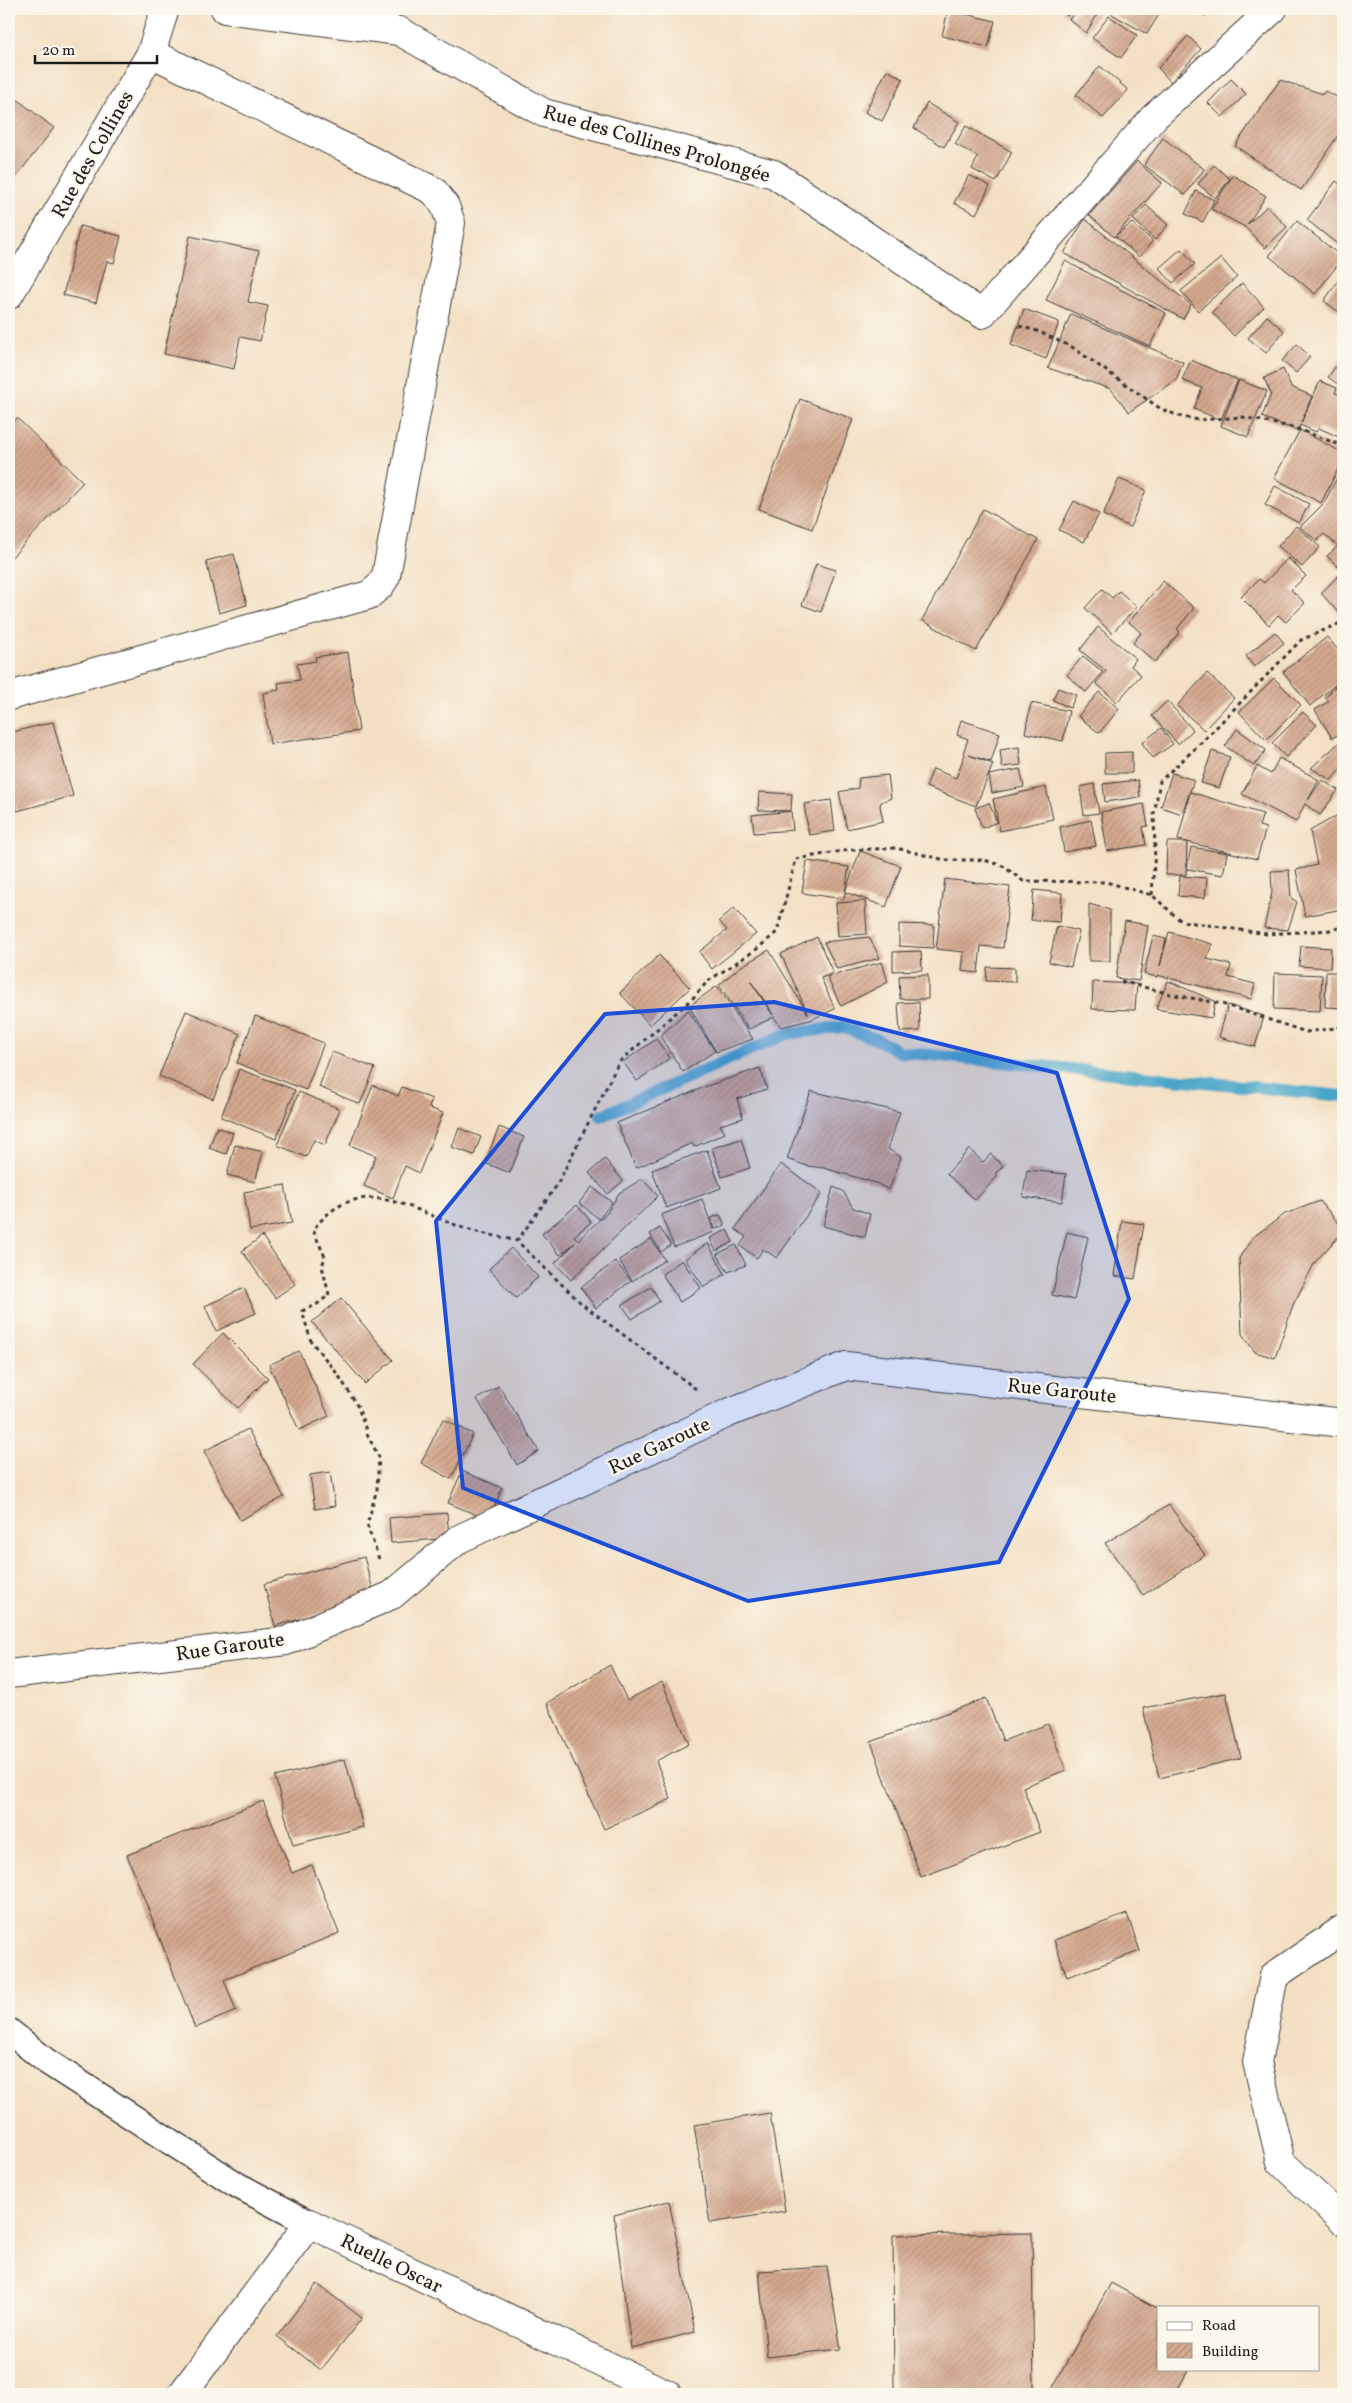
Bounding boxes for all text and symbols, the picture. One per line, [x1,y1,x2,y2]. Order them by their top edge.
scale bar [35,32,158,64]
text: 20 m [42,41,75,62]
street label: Rue des Collines [46,86,142,224]
street label: Rue des Collines Prolongée [539,99,773,191]
street label: Rue Garoute [1006,1372,1118,1412]
street label: Rue Garoute [604,1411,715,1483]
street label: Rue Garoute [174,1626,287,1669]
street label: Ruelle Oscar [335,2228,447,2302]
legend [1157,2306,1320,2370]
text: Road [1202,2316,1236,2337]
text: Building [1202,2342,1259,2363]

